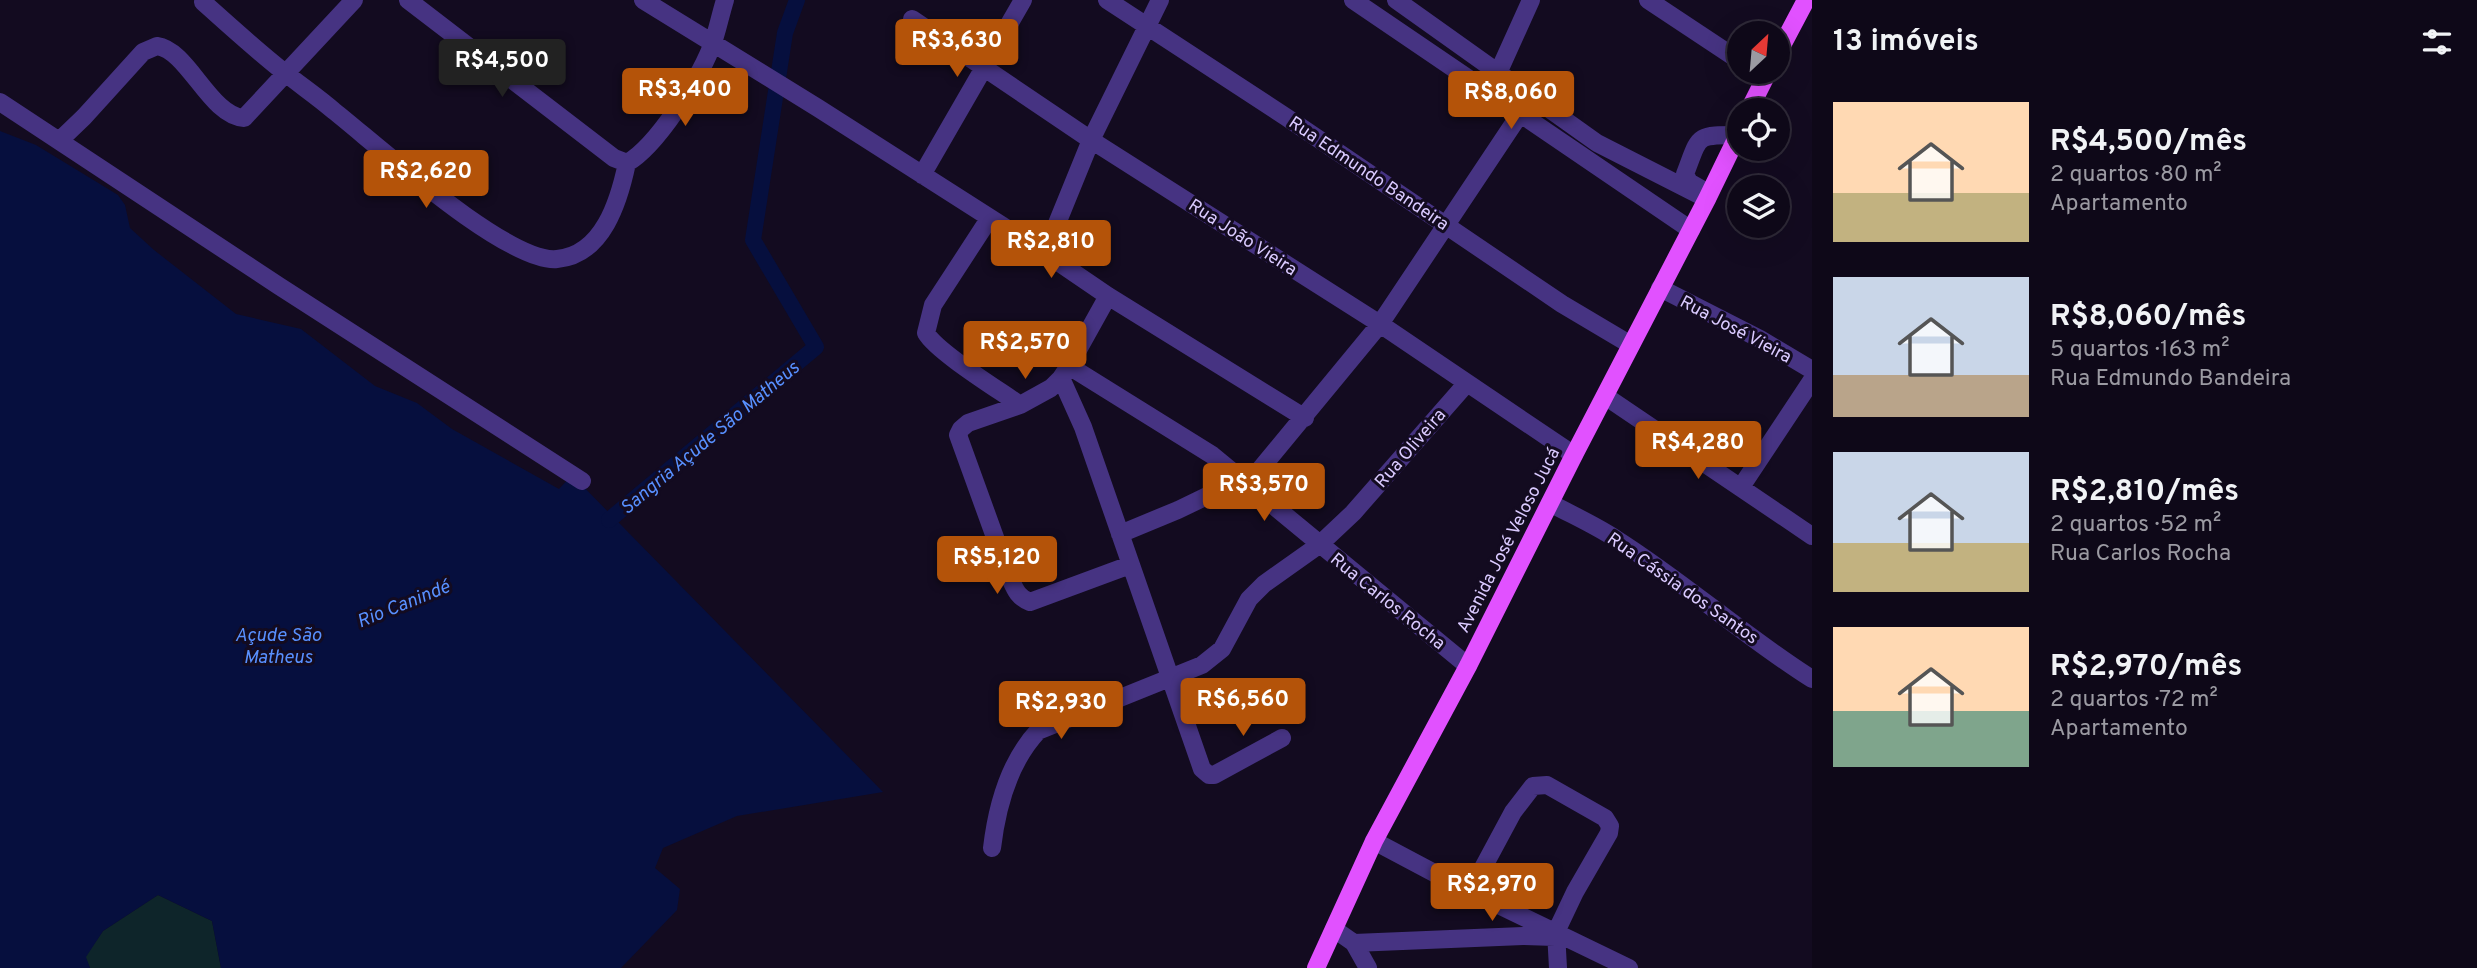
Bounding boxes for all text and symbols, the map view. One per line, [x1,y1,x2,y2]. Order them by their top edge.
pin: R$3,630 [892,20,1022,79]
north arrow [1727,21,1790,84]
map controls [1727,21,1790,238]
icon: filters [2418,23,2456,61]
text: 13 imóveis [1833,24,1979,61]
text: R$3,630 [911,27,1003,56]
pin: R$4,500 [437,40,567,99]
text: R$4,500 [455,47,549,76]
pin: R$3,400 [620,68,750,128]
pin: R$8,060 [1446,72,1576,131]
text: R$3,400 [638,76,732,105]
text: R$8,060 [1464,79,1558,108]
button: locate [1727,98,1790,161]
street label: Rua Edmundo Bandeira [1283,112,1453,237]
text: R$4,500/mês [2050,124,2247,161]
icon: home [1889,130,1973,214]
pin: R$2,620 [361,150,491,210]
text: R$2,620 [380,158,472,187]
text: 2 quartos · 80 m² [2050,161,2222,190]
button: layers [1727,175,1790,238]
text: Apartamento [2050,190,2188,219]
street label: Rua João Vieira [1183,195,1301,282]
pin: R$2,810 [986,220,1116,280]
text: R$2,810 [1007,228,1095,257]
street label: Rua José Vieira [1675,291,1795,369]
text: R$8,060/mês [2050,299,2246,336]
icon: home [1889,305,1973,389]
pin: R$2,570 [960,322,1090,381]
text: R$2,570 [979,329,1071,358]
text: 5 quartos · 163 m² [2050,336,2229,365]
water label: Sangria Açude São Matheus [616,356,805,521]
text: Rua Edmundo Bandeira [2050,365,2291,394]
street label: Rua Oliveira [1370,405,1452,493]
pin: R$4,280 [1633,421,1763,481]
text: R$4,280 [1651,429,1745,458]
street label: Avenida José Veloso Jucá [1453,444,1566,637]
pin: R$3,570 [1199,463,1329,523]
text: R$3,570 [1219,471,1309,500]
text: R$2,810/mês [2050,474,2239,511]
icon: home [1889,480,1973,564]
text: 2 quartos · 52 m² [2050,511,2221,540]
street label: Rua Cássia dos Santos [1602,528,1762,650]
pin: R$5,120 [932,536,1062,596]
text: Rua Carlos Rocha [2050,540,2231,569]
text: R$5,120 [953,544,1041,573]
street label: Rua Carlos Rocha [1325,549,1449,656]
water label: Rio Canindé [354,574,456,634]
water label: Açude São Matheus [235,624,322,670]
text: R$2,970/mês [2050,649,2242,686]
icon: home [1889,655,1973,739]
pin: R$6,560 [1178,678,1308,738]
pin: R$2,930 [996,682,1126,741]
text: R$6,560 [1197,686,1289,715]
text: 2 quartos · 72 m² [2050,686,2218,715]
text: R$2,930 [1015,689,1107,718]
text: Apartamento [2050,715,2188,744]
pin: R$2,970 [1427,864,1557,923]
text: R$2,970 [1447,871,1537,900]

